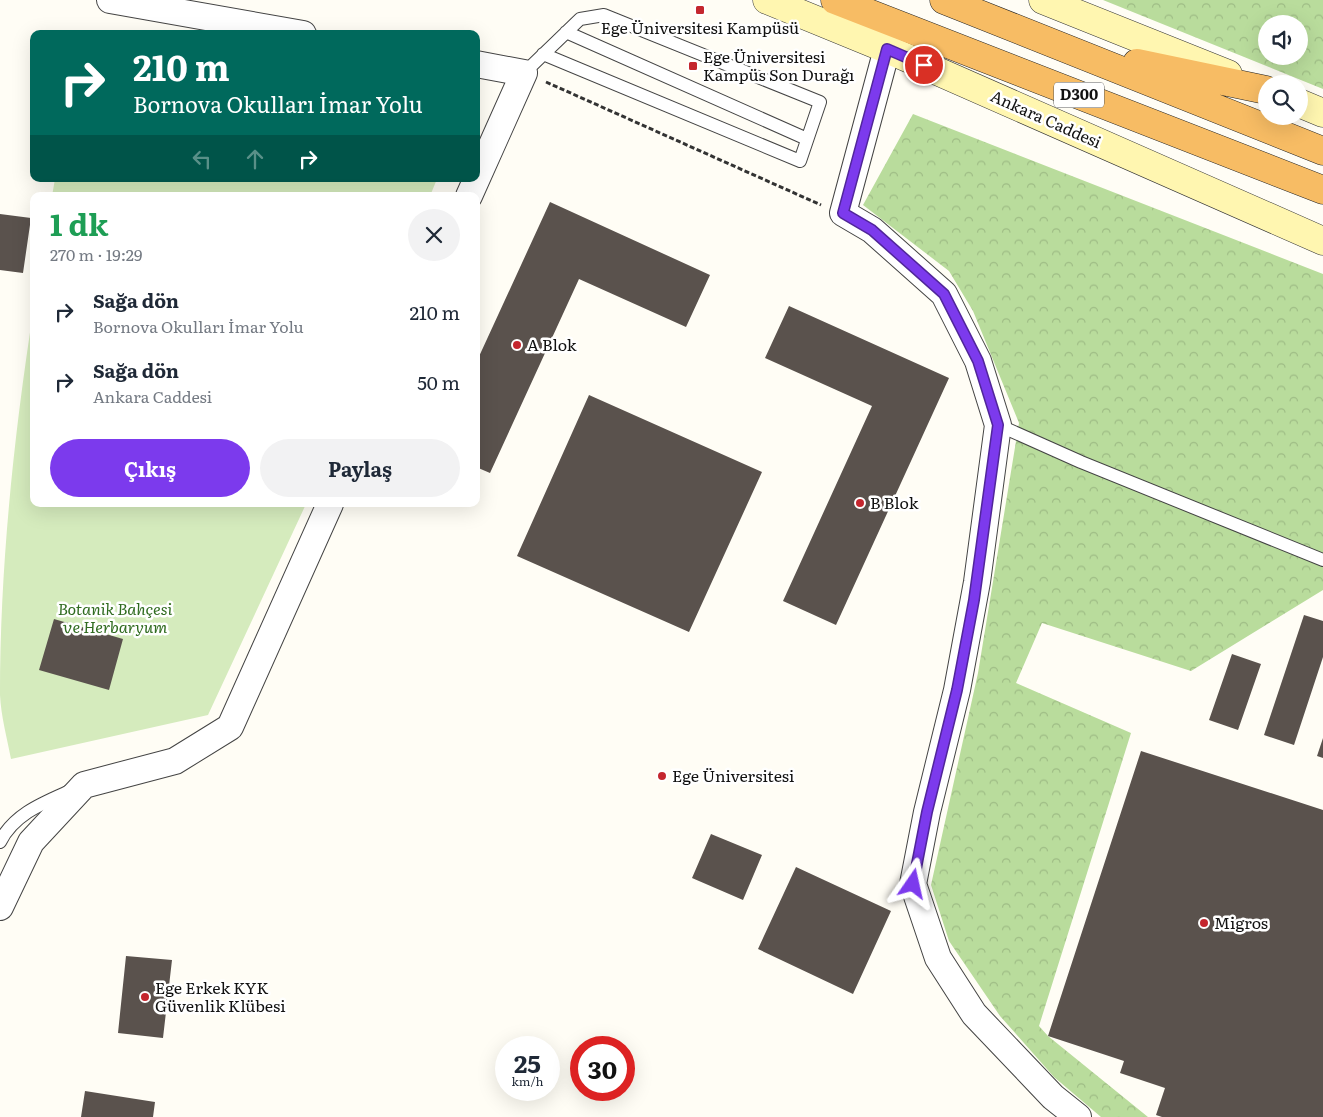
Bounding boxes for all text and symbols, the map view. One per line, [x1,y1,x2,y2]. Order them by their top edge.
marker: Ege Üniversitesi Kampüsü [694,4,706,16]
place label: Ege Üniversitesi Kampüsü [601,15,799,39]
map controls [1258,15,1308,125]
button: sound [1258,15,1308,65]
text: 210 m [133,40,230,92]
place label: Ege Üniversitesi Kampüs Son Durağı [703,44,854,86]
pin [903,44,945,86]
icon: right [50,50,115,115]
icon: arrive [910,51,938,79]
marker: Ege Üniversitesi Kampüs Son Durağı [687,60,699,72]
button: search [1258,75,1308,125]
road number: D300 [1054,82,1104,108]
street label: Ankara Caddesi [987,83,1106,153]
text: Bornova Okulları İmar Yolu [133,87,423,120]
icon: left [188,145,216,173]
icon: ahead [241,145,269,173]
icon: right [294,145,322,173]
text: 1 dk [50,201,108,245]
button: close [408,209,460,261]
text: 270 m · 19:29 [50,242,142,266]
text: Sağa dön [93,286,179,314]
icon: right [50,298,78,326]
text: 210 m [409,298,460,326]
text: Bornova Okulları İmar Yolu [93,314,304,338]
place label: A Blok [527,332,577,356]
marker: A Blok [511,339,523,351]
text: Sağa dön [93,356,179,384]
icon: right [50,368,78,396]
text: 50 m [417,368,460,396]
text: Ankara Caddesi [93,384,212,408]
button: Çıkış [50,439,250,497]
button: Paylaş [260,439,460,497]
place label: B Blok [870,490,919,514]
marker: B Blok [854,497,866,509]
park label: Botanik Bahçesi ve Herbaryum [58,596,173,638]
place label: Ege Üniversitesi [672,763,794,787]
marker: Ege Üniversitesi [656,770,668,782]
position arrow [886,857,938,909]
place label: Migros [1214,910,1268,934]
marker: Migros [1198,917,1210,929]
place label: Ege Erkek KYK Güvenlik Klübesi [155,975,285,1017]
marker: Ege Erkek KYK Güvenlik Klübesi [139,991,151,1003]
speed limit sign: 30 [570,1036,635,1101]
text: 25 [514,1044,541,1081]
text: km/h [512,1072,543,1090]

